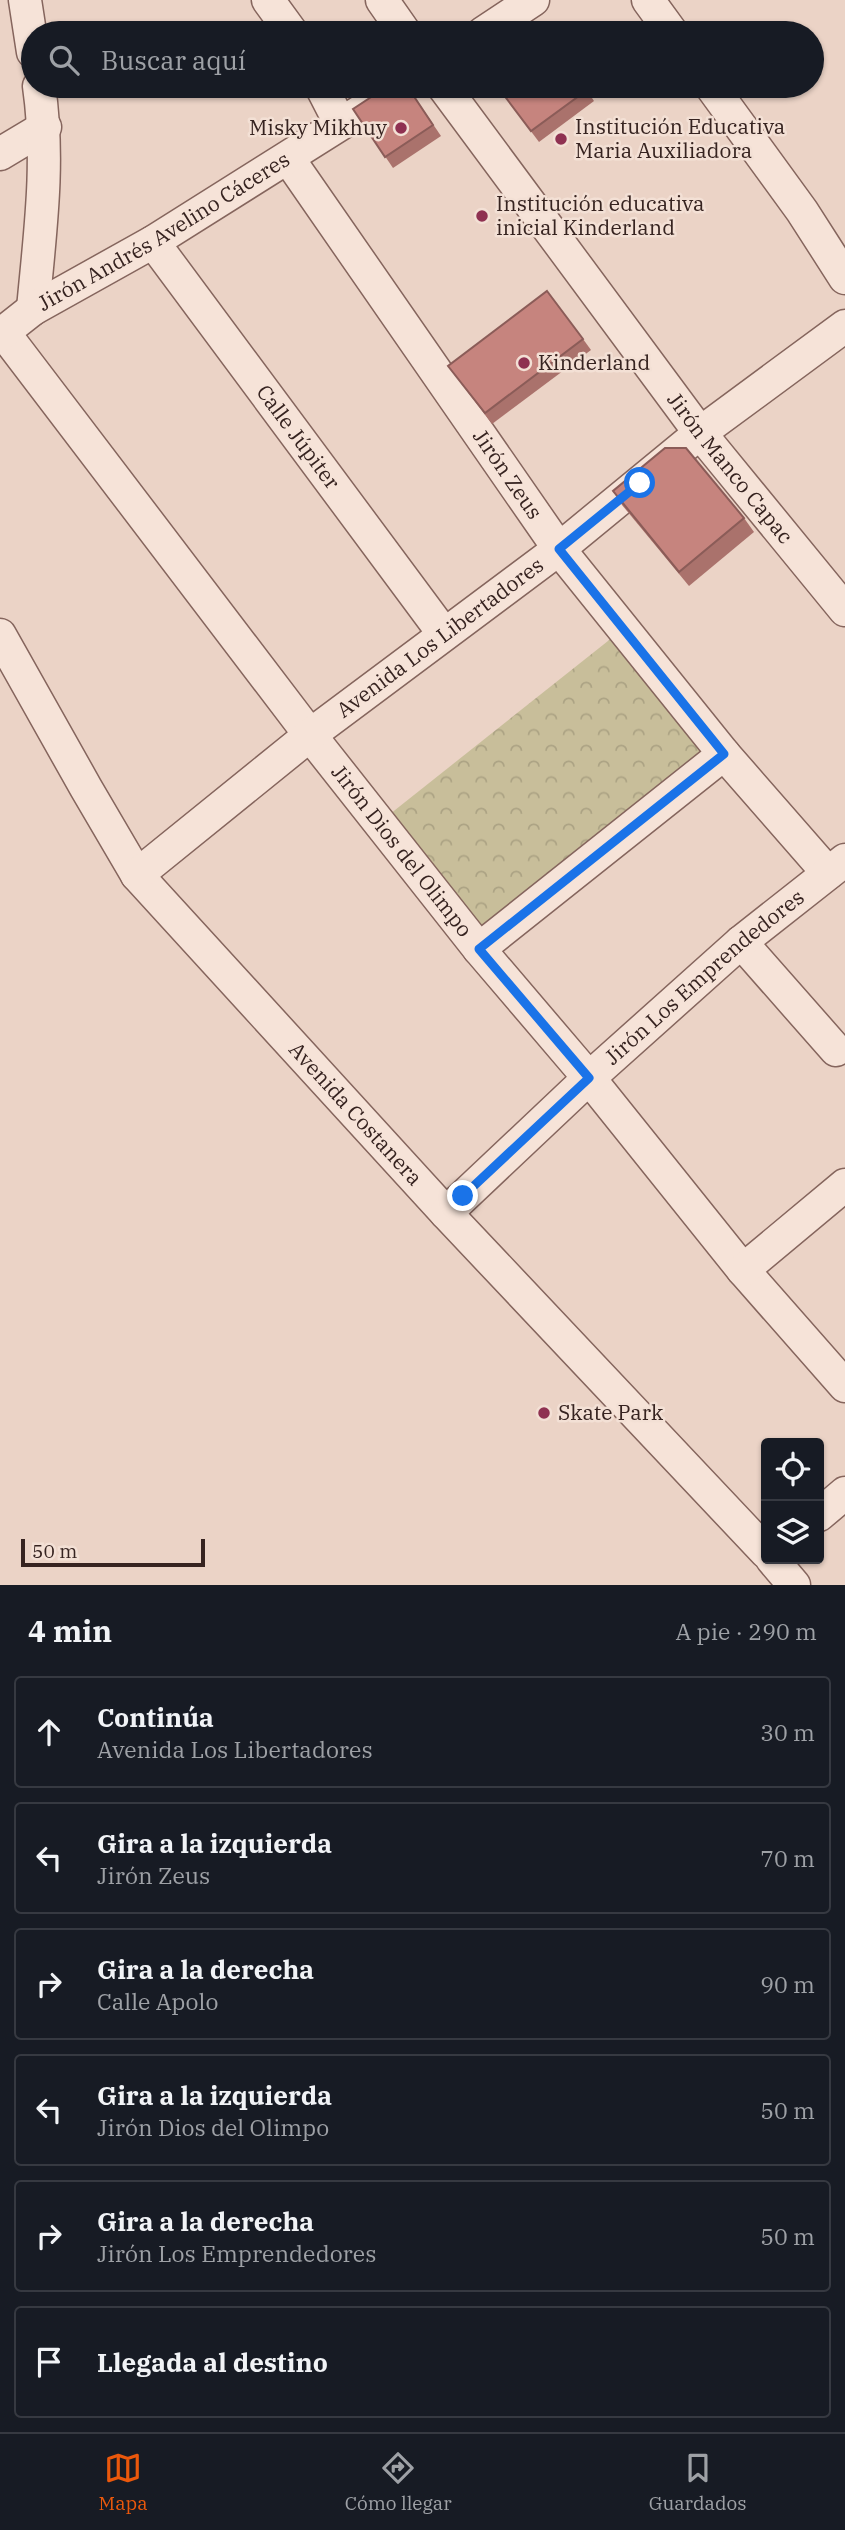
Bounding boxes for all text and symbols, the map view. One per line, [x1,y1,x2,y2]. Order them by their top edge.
search box [21,21,824,98]
icon: search [45,41,83,79]
text: Buscar aquí [101,43,246,77]
place label: Institución Educativa Maria Auxiliadora [575,112,785,164]
place label: Misky Mikhuy [249,113,388,141]
marker: Misky Mikhuy [393,120,409,136]
marker: Institución Educativa Maria Auxiliadora [553,131,569,147]
street label: Jirón Andrés Avelino Cáceres [32,145,295,317]
place label: Institución educativa inicial Kinderland [496,189,705,241]
marker: Institución educativa inicial Kinderland [474,208,490,224]
place label: Kinderland [538,348,650,376]
marker: Kinderland [516,355,532,371]
street label: Calle Júpiter [251,379,347,495]
street label: Jirón Manco Capac [662,386,800,549]
street label: Jirón Zeus [467,423,549,524]
route start [624,467,655,498]
street label: Avenida Los Libertadores [330,550,549,724]
street label: Jirón Dios del Olimpo [326,758,479,942]
street label: Jirón Los Emprendedores [598,883,810,1071]
street label: Avenida Costanera [283,1035,429,1191]
route end [447,1180,478,1211]
place label: Skate Park [558,1398,664,1426]
marker: Skate Park [536,1405,552,1421]
map controls [761,1438,824,1564]
button: locate [761,1438,824,1501]
button: layers [761,1501,824,1564]
scale bar [21,1536,205,1568]
text: 50 m [32,1539,77,1563]
text: 4 min [28,1611,112,1650]
text: A pie · 290 m [675,1616,817,1646]
text: Continúa [97,1700,214,1734]
icon: ahead [30,1713,68,1751]
text: 30 m [760,1717,815,1747]
text: Avenida Los Libertadores [97,1734,373,1764]
text: Gira a la izquierda [97,1826,332,1860]
icon: left [30,1839,68,1877]
text: 70 m [760,1843,815,1873]
text: Jirón Zeus [97,1860,210,1890]
text: Gira a la derecha [97,1952,314,1986]
icon: right [30,1965,68,2003]
text: 90 m [760,1969,815,1999]
text: Calle Apolo [97,1986,218,2016]
text: Gira a la izquierda [97,2078,332,2112]
icon: left [30,2091,68,2129]
text: 50 m [760,2095,815,2125]
text: Jirón Dios del Olimpo [97,2112,329,2142]
text: Gira a la derecha [97,2204,314,2238]
icon: right [30,2217,68,2255]
text: 50 m [760,2221,815,2251]
text: Jirón Los Emprendedores [97,2238,376,2268]
icon: arrive [30,2343,68,2381]
text: Llegada al destino [97,2345,328,2379]
tab: Mapa [99,2449,148,2515]
tab: Cómo llegar [345,2449,452,2515]
tab: Guardados [649,2449,746,2515]

